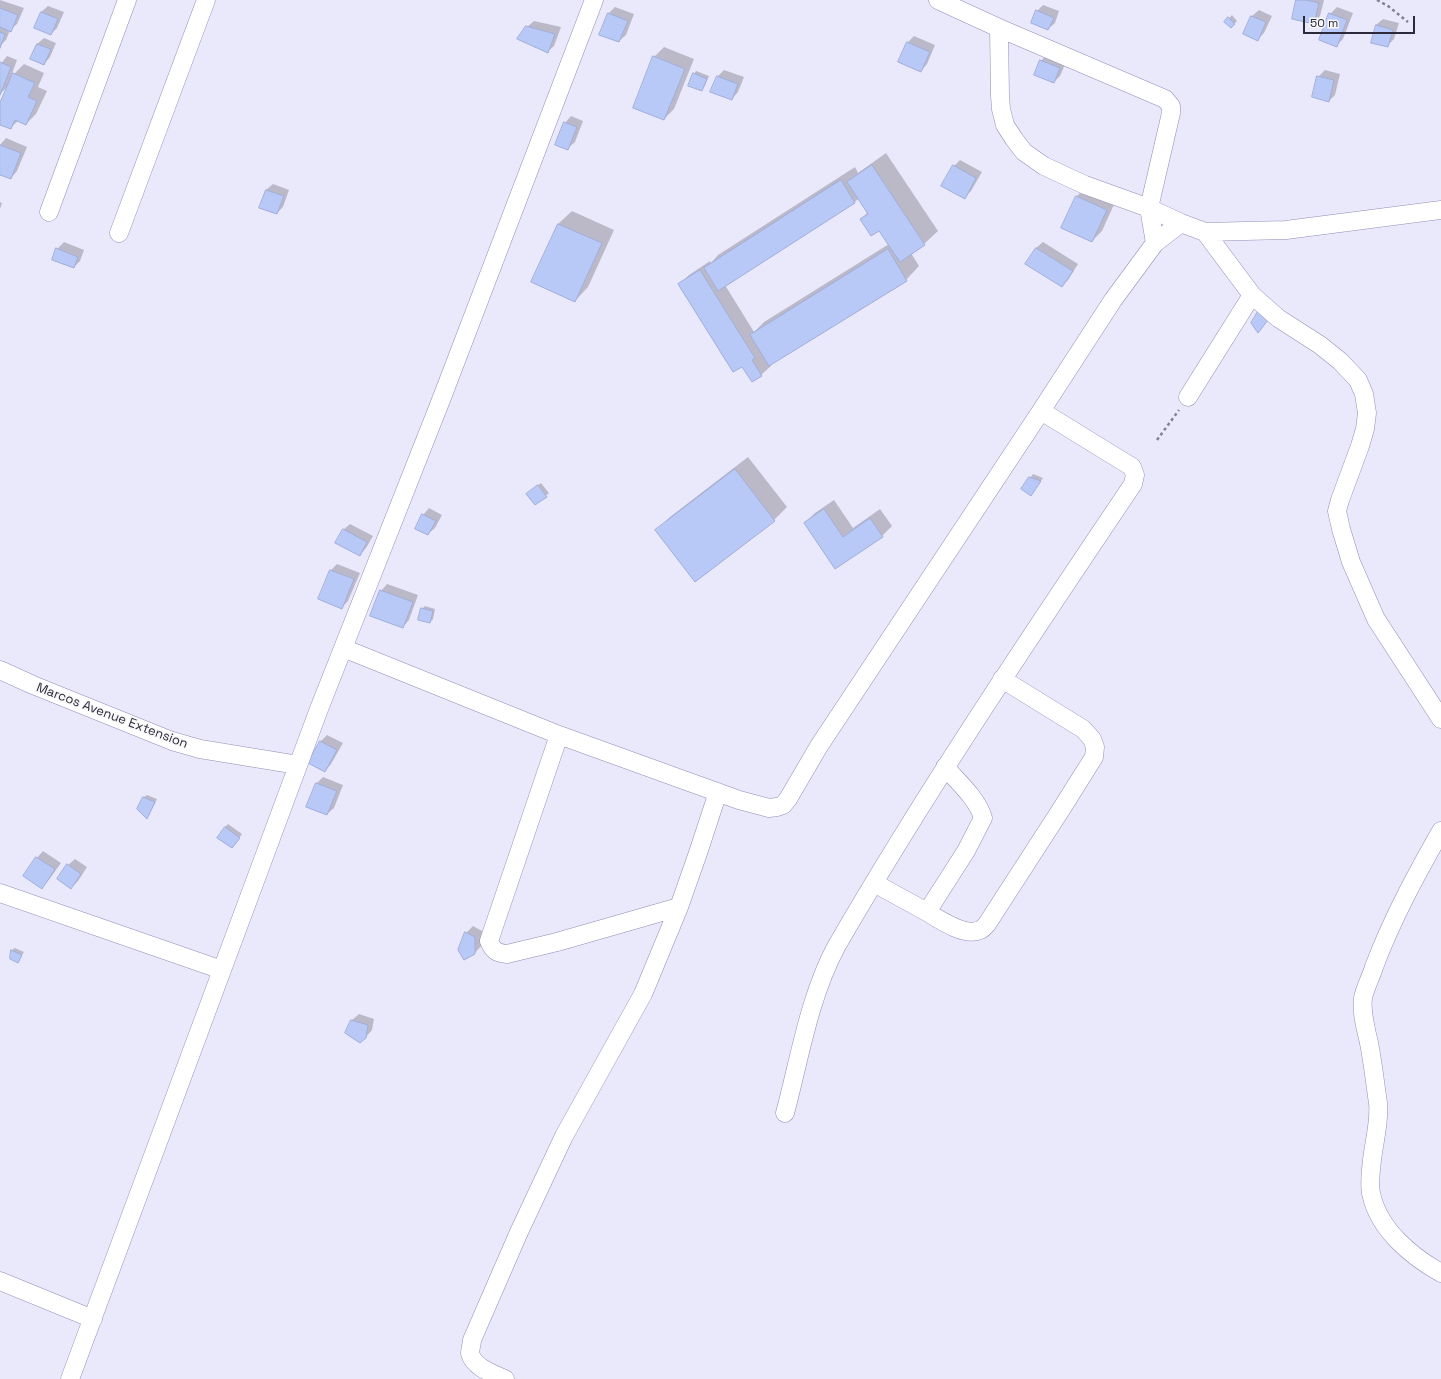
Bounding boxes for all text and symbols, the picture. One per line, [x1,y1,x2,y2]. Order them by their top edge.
scale bar [1305,8,1417,34]
text: 50 m [1310,15,1338,31]
street label: Marcos Avenue Extension [34,680,190,752]

